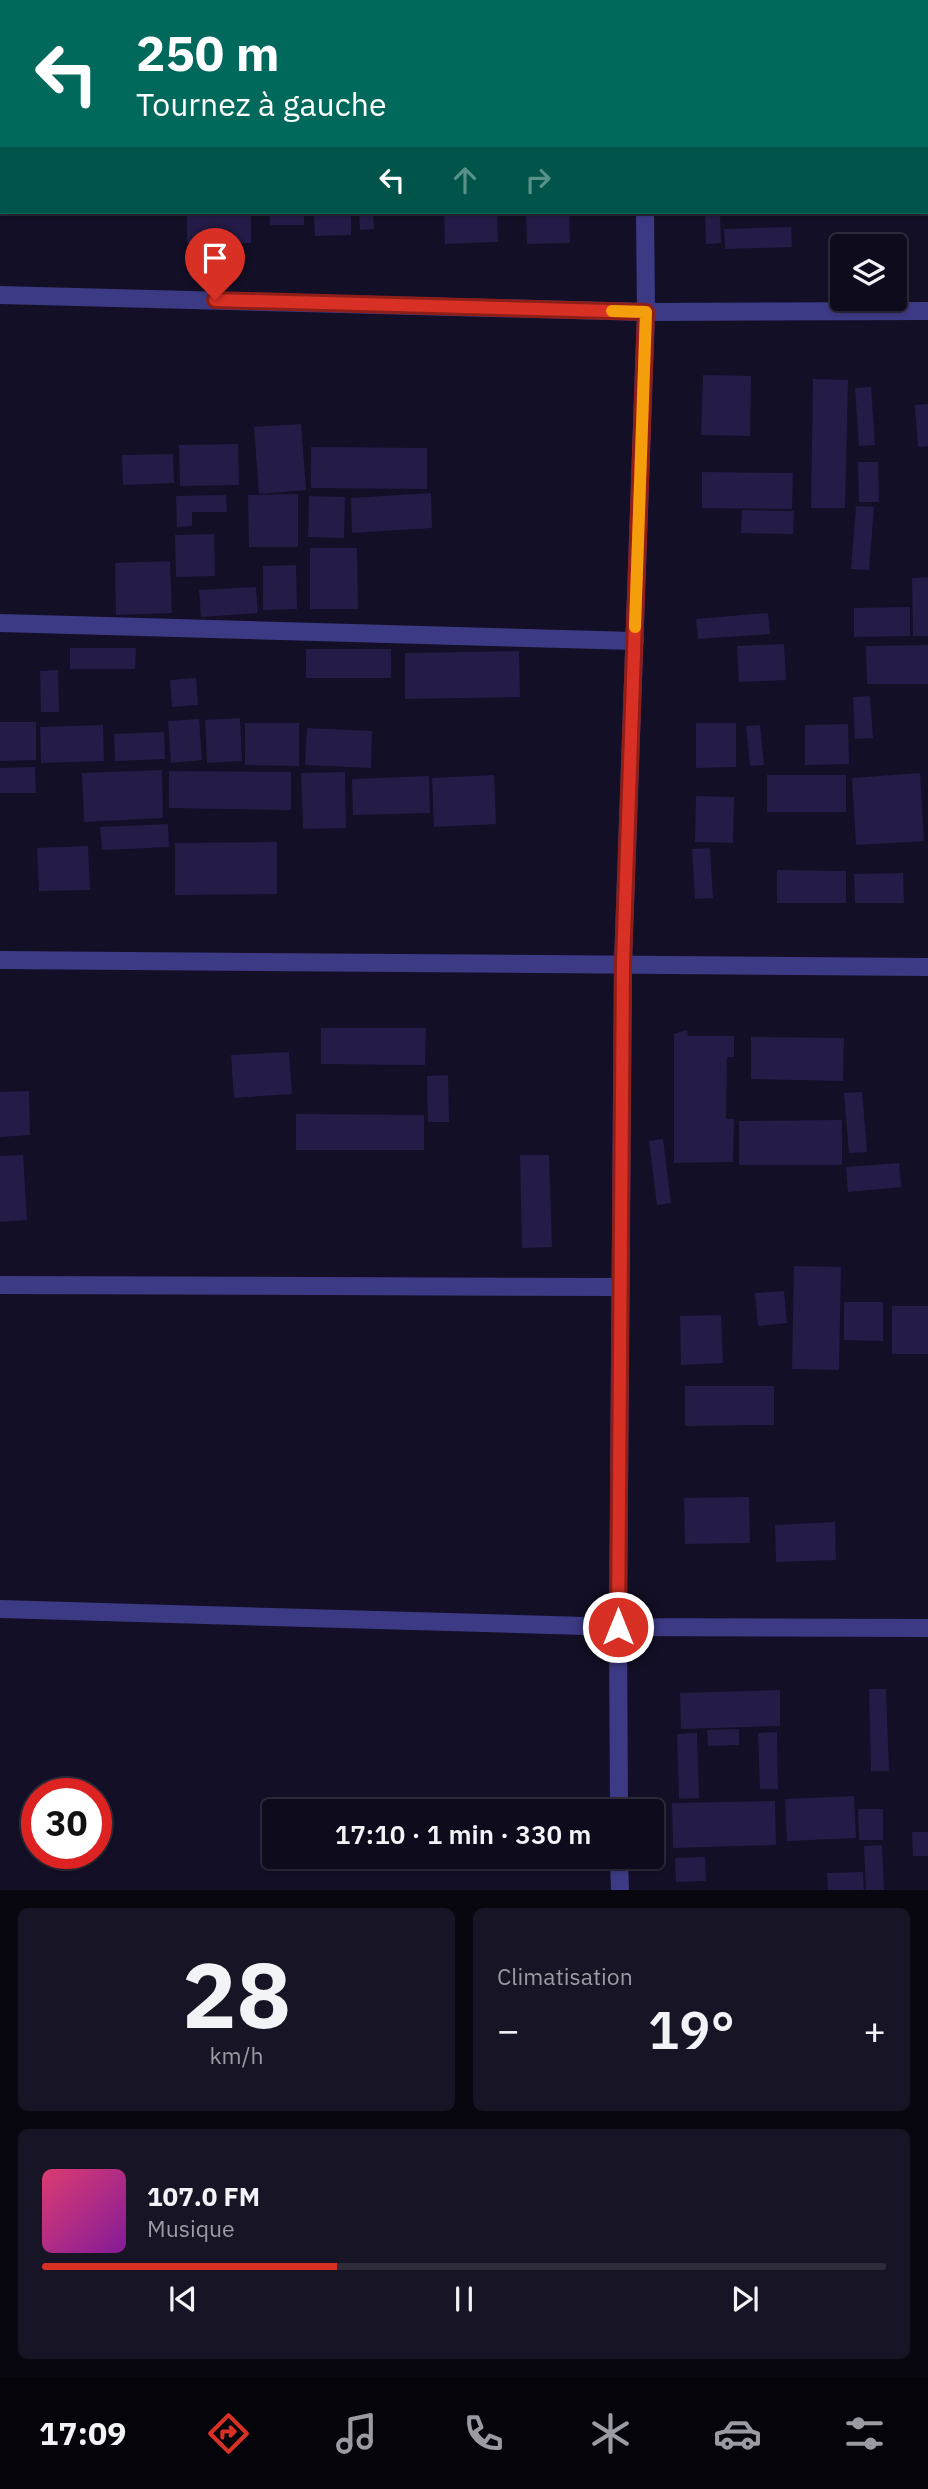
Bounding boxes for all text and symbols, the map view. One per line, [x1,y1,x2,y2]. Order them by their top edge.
text: 250 m [136,21,280,84]
icon: left [21,28,112,119]
text: Tournez à gauche [136,83,387,125]
icon: left [373,161,411,199]
icon: ahead [446,161,484,199]
icon: right [519,161,557,199]
pin [185,228,245,300]
map controls [830,234,907,311]
button: layers [830,234,907,311]
icon: arrive [196,239,234,277]
position arrow [581,1590,655,1664]
speed limit sign: 30 [21,1778,112,1869]
text: 17:10 · 1 min · 330 m [335,1817,591,1851]
text: 28 [182,1935,291,2053]
text: Climatisation [497,1961,633,1991]
text: 19° [648,1996,735,2063]
text: − [497,2005,520,2054]
text: + [863,2005,886,2054]
text: km/h [209,2040,264,2070]
text: 107.0 FM [147,2179,260,2213]
text: Musique [147,2213,235,2243]
icon: previous [164,2280,202,2318]
icon: pause [445,2280,483,2318]
icon: next [726,2280,764,2318]
icon: directions [204,2409,253,2458]
icon: music [332,2409,381,2458]
icon: phone [459,2409,508,2458]
icon: climate [586,2409,635,2458]
icon: car [713,2409,762,2458]
icon: filters [840,2409,889,2458]
text: 17:09 [39,2412,126,2454]

